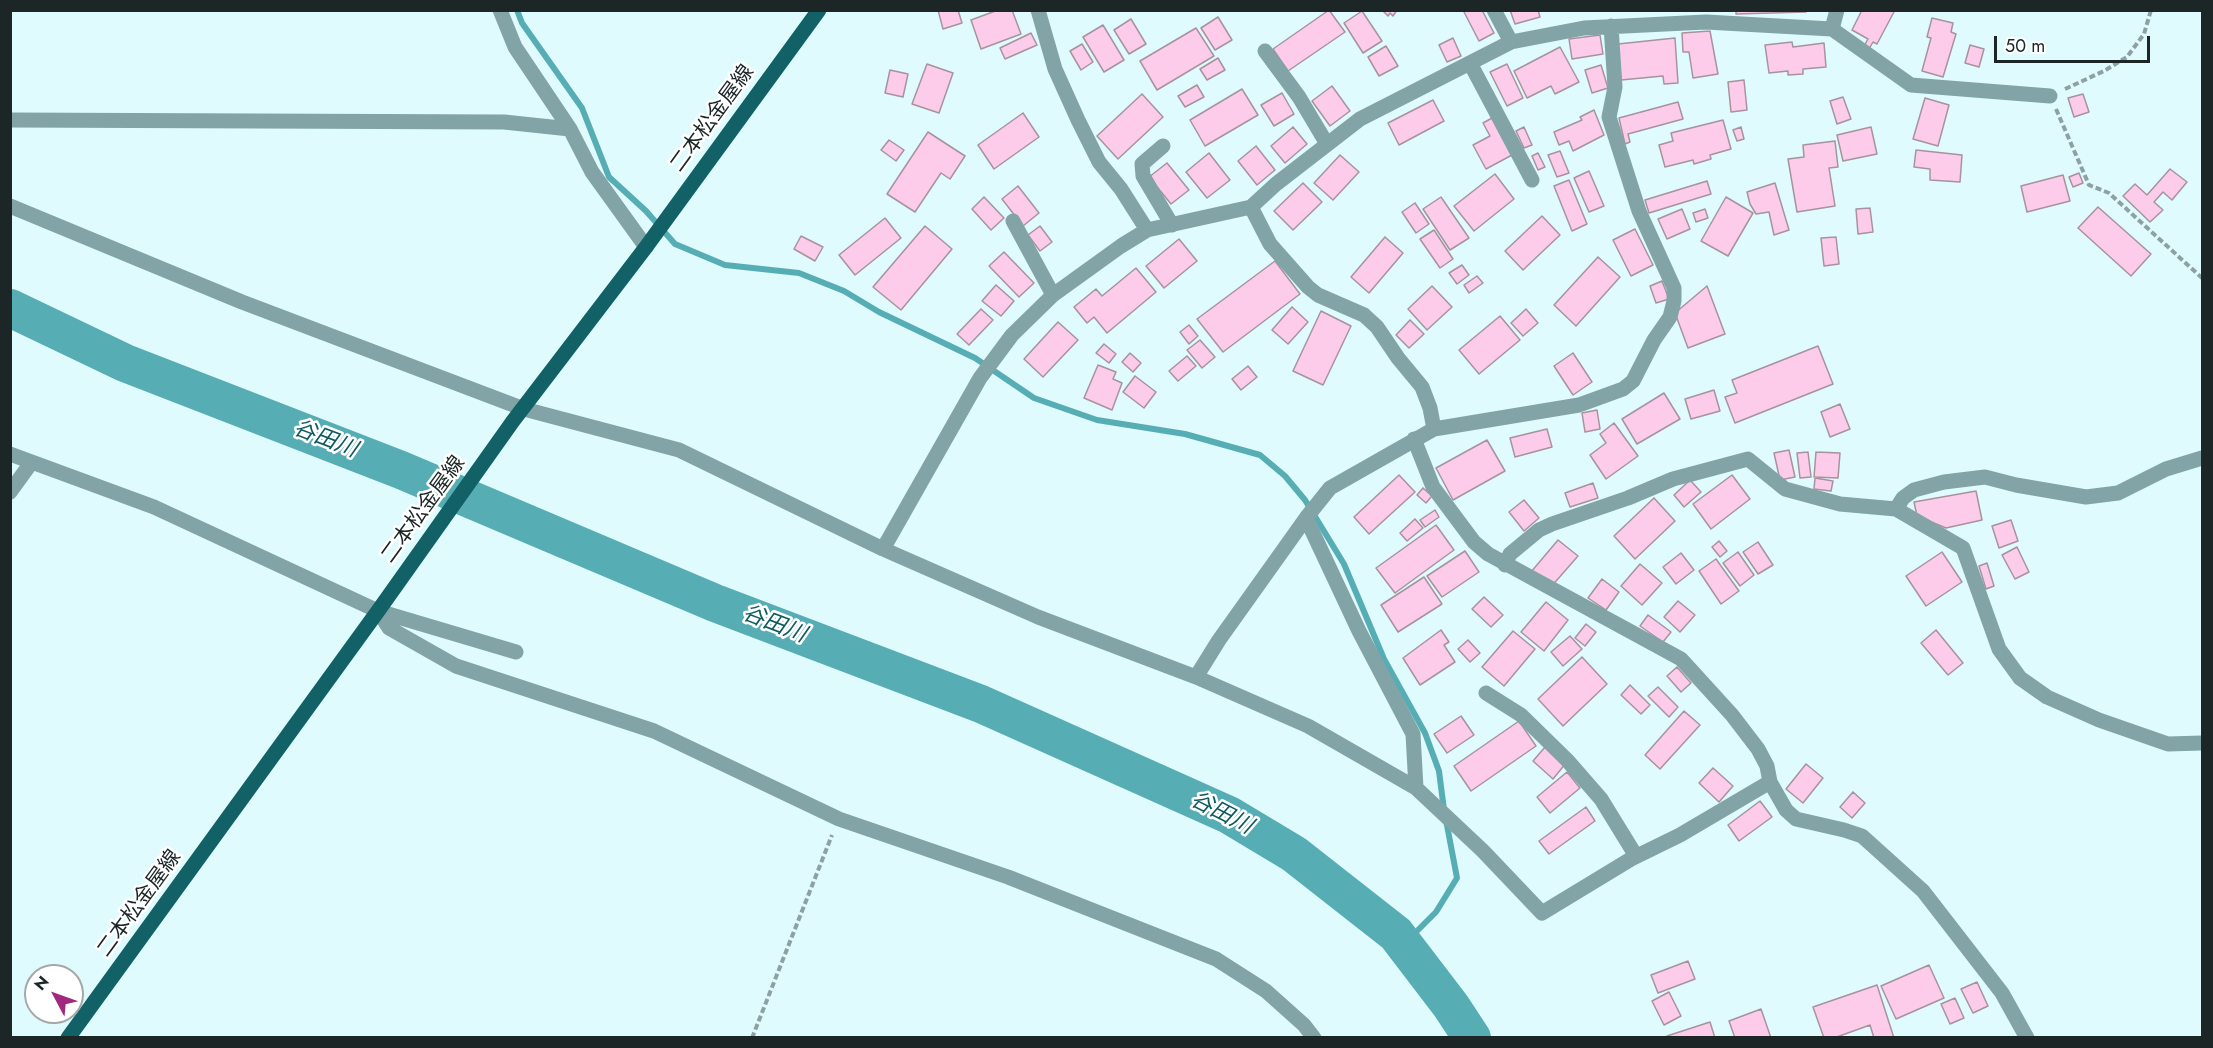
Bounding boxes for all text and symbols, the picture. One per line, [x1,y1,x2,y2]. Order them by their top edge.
scale bar [1997,24,2153,62]
text: 50 m [2005,33,2045,59]
street label: 二本松金屋線 [666,61,760,177]
water label: 谷田川 [289,416,361,464]
street label: 二本松金屋線 [377,452,471,568]
water label: 谷田川 [738,601,810,649]
water label: 谷田川 [1186,787,1256,841]
street label: 二本松金屋線 [93,846,187,962]
north arrow [24,964,84,1024]
text: N [29,971,54,996]

